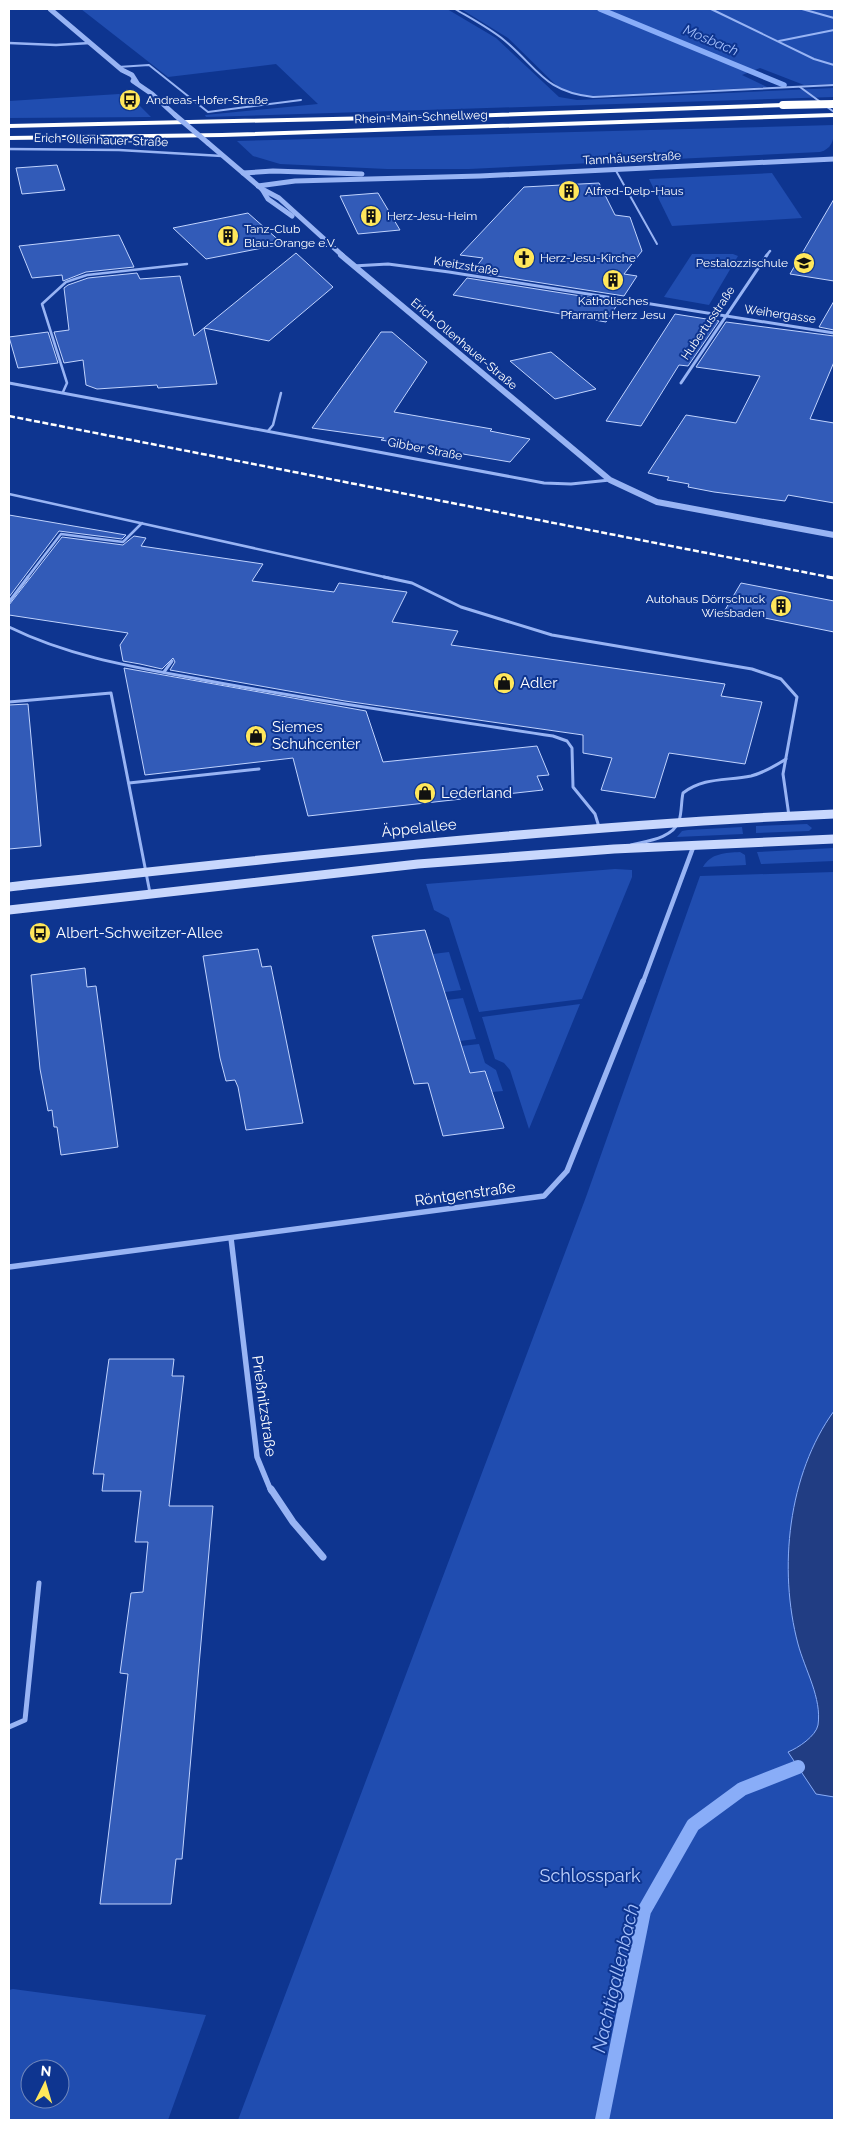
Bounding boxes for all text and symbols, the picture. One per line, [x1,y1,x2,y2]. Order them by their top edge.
water label: Mosbach [681,21,741,59]
bus stop icon: Andreas-Hofer-Straße [118,88,142,112]
place label: Andreas-Hofer-Straße [146,93,268,107]
street label: Rhein-Main-Schnellweg [354,108,488,126]
street label: Erich-Ollenhauer-Straße [34,131,168,149]
street label: Tannhäuserstraße [582,148,682,168]
building icon: Alfred-Delp-Haus [557,179,581,203]
place label: Alfred-Delp-Haus [585,184,684,198]
building icon: Herz-Jesu-Heim [359,204,383,228]
place label: Herz-Jesu-Heim [387,209,477,223]
place label: Tanz-Club Blau-Orange e.V. [244,222,336,250]
building icon: Tanz-Club Blau-Orange e.V. [216,224,240,248]
church icon: Herz-Jesu-Kirche [512,246,536,270]
place label: Herz-Jesu-Kirche [540,251,636,265]
school or university icon: Pestalozzischule [792,251,816,275]
street label: Kreitzstraße [433,254,499,278]
place label: Pestalozzischule [696,256,788,270]
building icon: Katholisches Pfarramt Herz Jesu [601,268,625,292]
street label: Hubertusstraße [678,284,738,362]
place label: Katholisches Pfarramt Herz Jesu [560,294,666,322]
street label: Erich-Ollenhauer-Straße [408,295,520,393]
street label: Weihergasse [743,302,817,326]
street label: Gibber Straße [387,435,463,463]
place label: Autohaus Dörrschuck Wiesbaden [646,592,766,620]
building icon: Autohaus Dörrschuck Wiesbaden [769,594,793,618]
shop icon: Adler [492,671,516,695]
place label: Adler [520,674,558,692]
place label: Siemes Schuhcenter [272,718,361,753]
shop icon: Siemes Schuhcenter [244,724,268,748]
shop icon: Lederland [413,781,437,805]
place label: Lederland [441,784,512,802]
street label: Äppelallee [380,814,458,841]
bus stop icon: Albert-Schweitzer-Allee [28,921,52,945]
place label: Albert-Schweitzer-Allee [56,924,223,942]
street label: Röntgenstraße [413,1178,517,1210]
street label: Prießnitzstraße [248,1354,280,1458]
park label: Schlosspark [539,1865,641,1886]
water label: Nachtigallenbach [587,1901,643,2055]
north arrow [20,2059,70,2109]
text: N [40,2063,52,2079]

